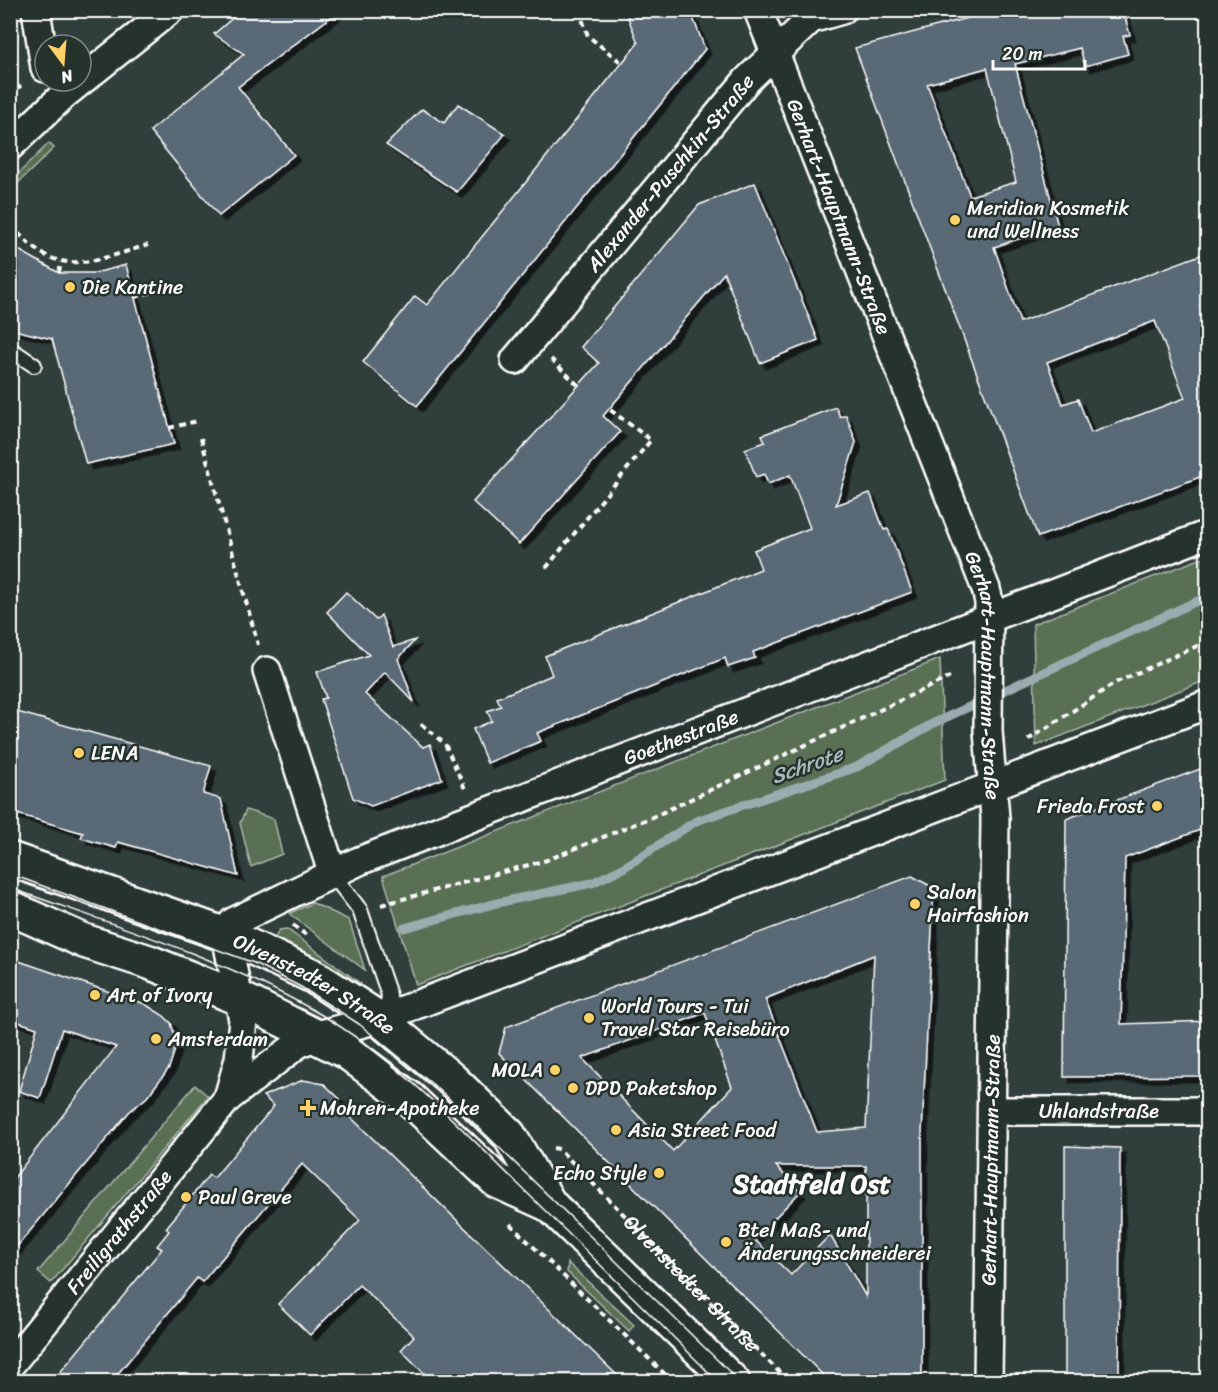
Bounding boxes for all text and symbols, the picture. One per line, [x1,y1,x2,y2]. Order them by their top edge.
north arrow [33,33,93,93]
scale bar [993,33,1084,71]
text: 20 m [1002,38,1042,70]
text: N [57,61,77,93]
street label: Alexander-Puschkin-Straße [576,66,763,281]
street label: Gerhart-Hauptmann-Straße [777,93,902,340]
place label: Meridian Kosmetik und Wellness [967,191,1129,249]
marker: Meridian Kosmetik und Wellness [948,213,962,227]
place label: Die Kantine [82,270,183,305]
marker: Die Kantine [63,280,77,294]
street label: Gerhart-Hauptmann-Straße [955,545,1011,801]
street label: Goethestraße [618,699,744,775]
water label: Schrote [766,734,850,795]
place label: LENA [91,736,138,771]
marker: LENA [72,746,86,760]
place label: Frieda Frost [1037,789,1145,824]
marker: Frieda Frost [1150,799,1164,813]
place label: Salon Hairfashion [927,875,1029,933]
marker: Salon Hairfashion [908,897,922,911]
street label: Olvenstedter Straße [227,923,404,1044]
place label: Art of Ivory [106,978,213,1013]
marker: Art of Ivory [88,988,102,1002]
place label: World Tours - Tui Travel Star Reisebüro [601,989,790,1047]
marker: World Tours - Tui Travel Star Reisebüro [582,1011,596,1025]
place label: Amsterdam [167,1022,268,1057]
marker: Amsterdam [149,1032,163,1046]
street label: Gerhart-Hauptmann-Straße [971,1034,1011,1286]
place label: MOLA [491,1053,543,1088]
marker: MOLA [548,1063,562,1077]
place label: DPD Paketshop [585,1071,717,1106]
marker: DPD Paketshop [566,1081,580,1095]
place label: Mohren-Apotheke [320,1091,480,1126]
street label: Uhlandstraße [1039,1094,1159,1129]
marker: Mohren-Apotheke [301,1101,315,1115]
place label: Asia Street Food [627,1113,777,1148]
marker: Asia Street Food [609,1123,623,1137]
place label: Echo Style [553,1156,647,1191]
street label: Freiligrathstraße [57,1161,181,1302]
district label: Stadtfeld Ost [732,1161,892,1207]
marker: Echo Style [652,1166,666,1180]
place label: Paul Greve [198,1180,292,1215]
marker: Paul Greve [179,1190,193,1204]
street label: Olvenstedter Straße [615,1206,768,1361]
place label: Btel Maß- und Änderungsschneiderei [737,1213,933,1271]
marker: Btel Maß- und Änderungsschneiderei [719,1235,733,1249]

